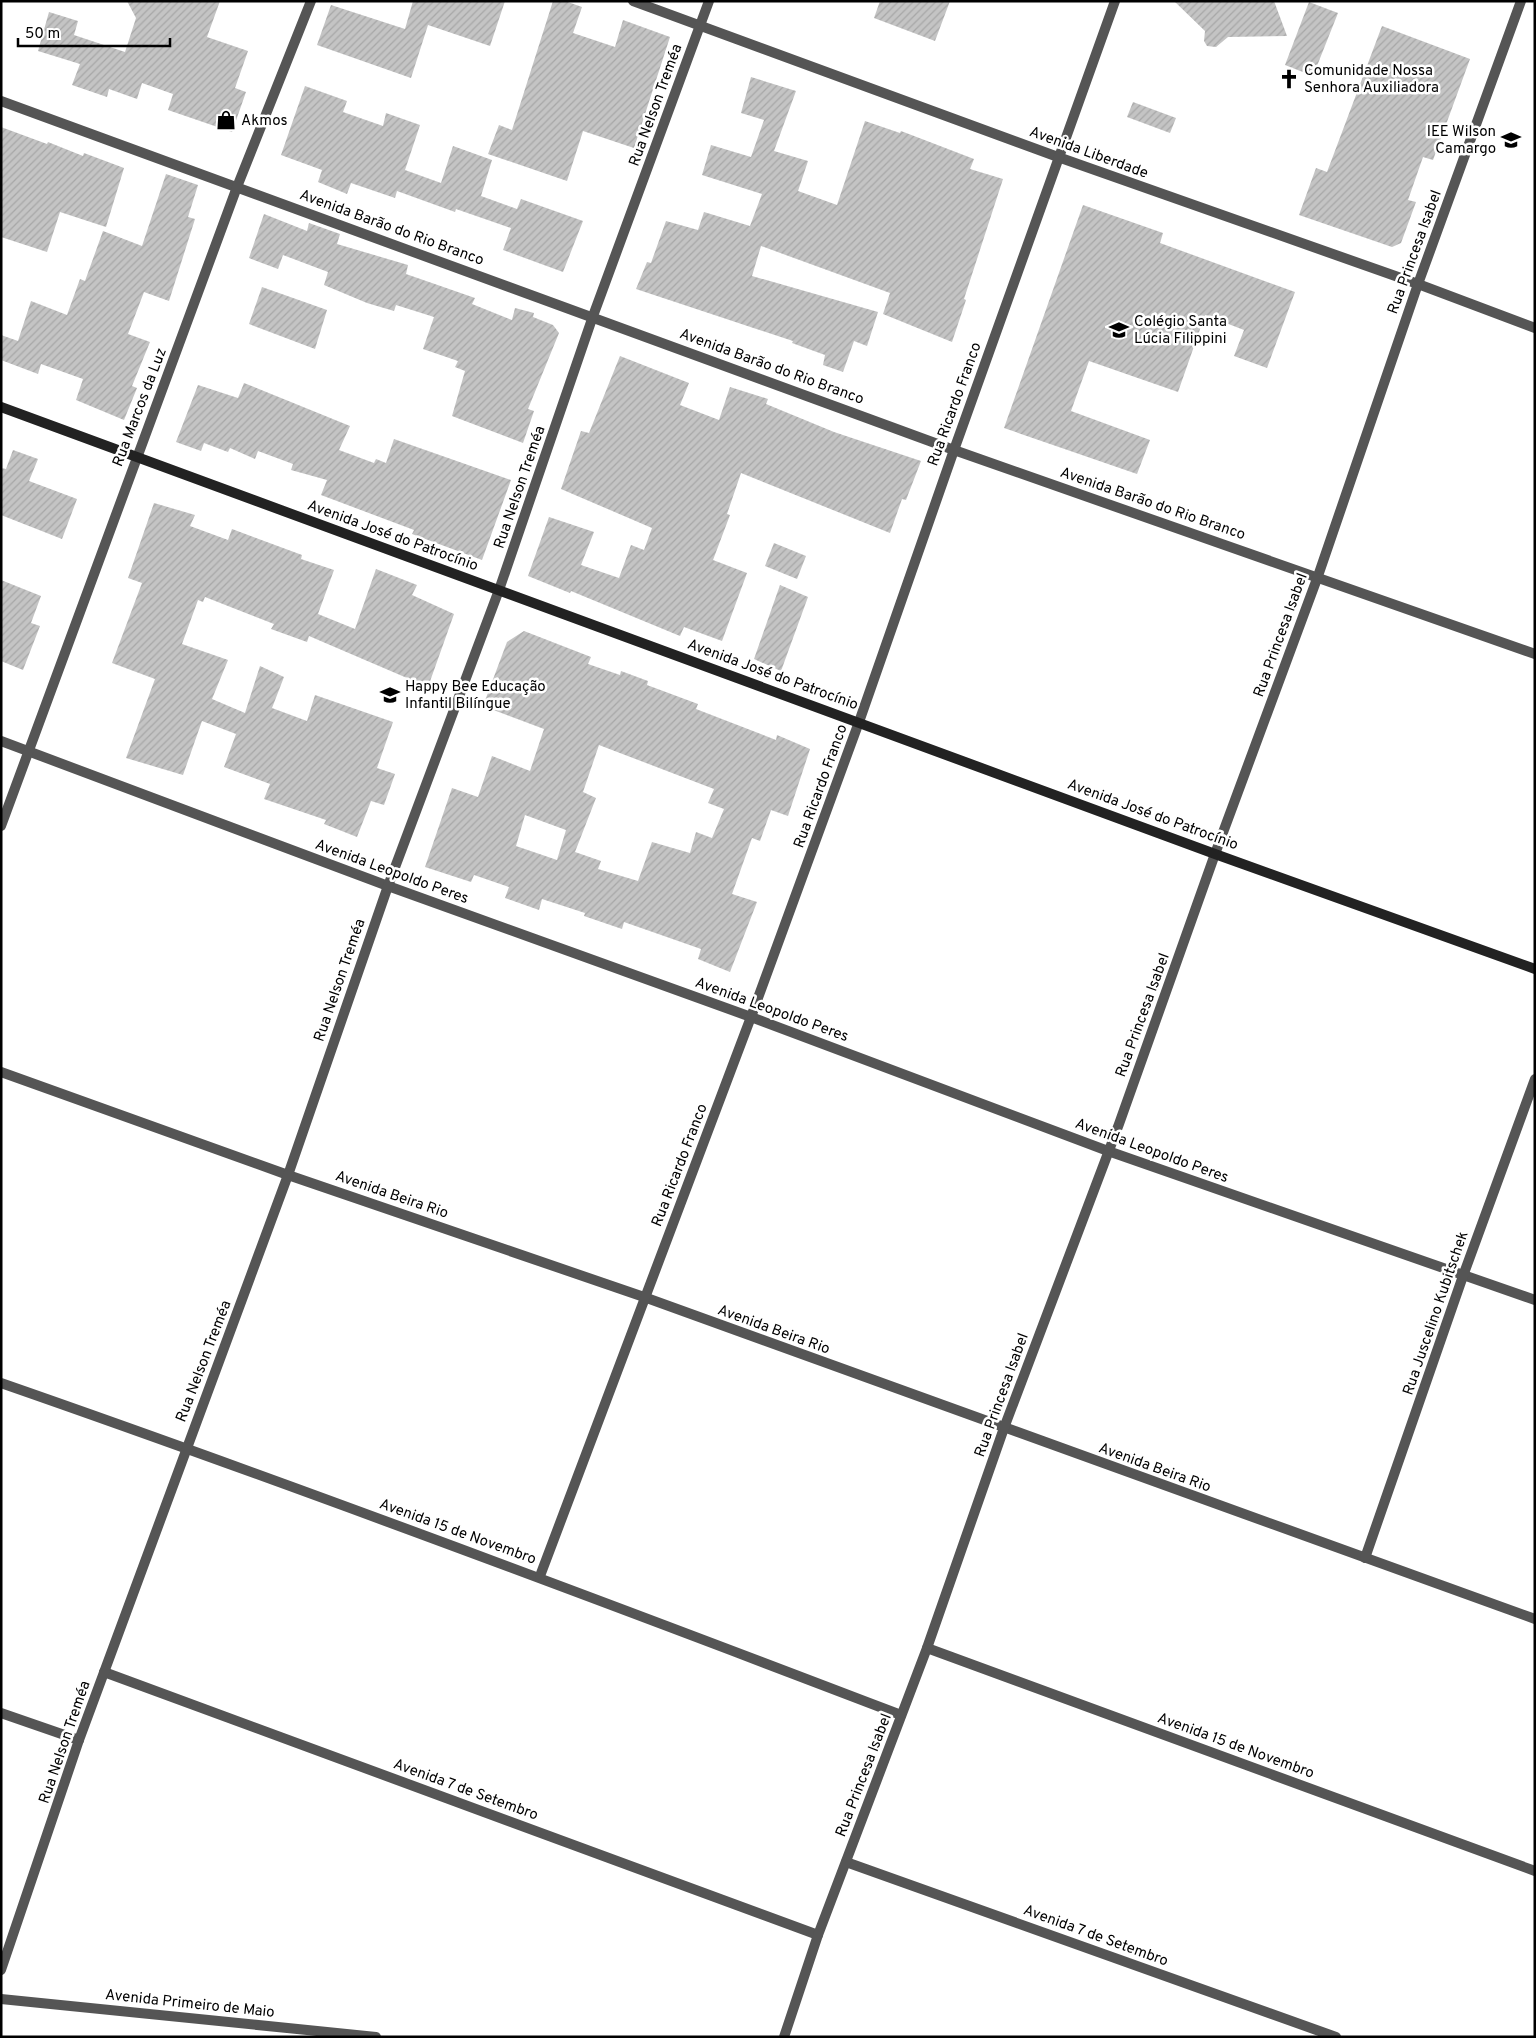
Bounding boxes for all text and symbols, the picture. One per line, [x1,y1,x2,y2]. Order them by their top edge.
scale bar [18,15,170,47]
text: 50 m [25,25,60,44]
street label: Rua Nelson Treméa [625,42,687,169]
place label: Comunidade Nossa Senhora Auxiliadora [1304,62,1439,98]
church icon: Comunidade Nossa Senhora Auxiliadora [1278,68,1300,90]
shop icon: Akmos [215,109,237,131]
place label: Akmos [241,112,287,131]
street label: Avenida Liberdade [1027,123,1150,184]
place label: IEE Wilson Camargo [1427,123,1496,159]
school or university icon: IEE Wilson Camargo [1500,129,1522,151]
street label: Avenida Barão do Rio Branco [297,186,486,271]
street label: Rua Princesa Isabel [1384,188,1447,317]
place label: Colégio Santa Lúcia Filippini [1134,313,1227,349]
school or university icon: Colégio Santa Lúcia Filippini [1108,319,1130,341]
street label: Avenida Barão do Rio Branco [677,325,866,410]
street label: Rua Ricardo Franco [924,340,987,469]
street label: Rua Marcos da Luz [109,346,172,470]
street label: Rua Nelson Treméa [490,423,550,552]
street label: Avenida Barão do Rio Branco [1057,464,1248,545]
street label: Avenida José do Patrocínio [304,497,481,576]
street label: Rua Princesa Isabel [1250,571,1313,700]
street label: Avenida José do Patrocínio [684,636,861,715]
place label: Happy Bee Educação Infantil Bilíngue [405,678,546,714]
school or university icon: Happy Bee Educação Infantil Bilíngue [379,684,401,706]
street label: Rua Ricardo Franco [790,722,853,851]
street label: Avenida José do Patrocínio [1064,776,1241,855]
street label: Avenida Leopoldo Peres [312,836,471,909]
street label: Rua Nelson Treméa [310,916,370,1045]
street label: Rua Princesa Isabel [1112,951,1175,1080]
street label: Avenida Leopoldo Peres [692,974,851,1047]
street label: Rua Ricardo Franco [648,1101,713,1230]
street label: Avenida Leopoldo Peres [1072,1115,1231,1188]
street label: Avenida Beira Rio [332,1167,451,1224]
street label: Rua Juscelino Kubitschek [1399,1229,1473,1398]
street label: Rua Nelson Treméa [172,1298,236,1425]
street label: Avenida Beira Rio [715,1301,832,1360]
street label: Rua Princesa Isabel [971,1331,1034,1460]
street label: Avenida Beira Rio [1096,1439,1213,1498]
street label: Avenida 15 de Novembro [376,1495,538,1570]
street label: Rua Nelson Treméa [35,1678,95,1807]
street label: Avenida 15 de Novembro [1154,1709,1316,1784]
street label: Rua Princesa Isabel [832,1711,897,1840]
street label: Avenida 7 de Setembro [390,1755,541,1825]
street label: Avenida 7 de Setembro [1020,1901,1171,1971]
street label: Avenida Primeiro de Maio [104,1986,275,2023]

